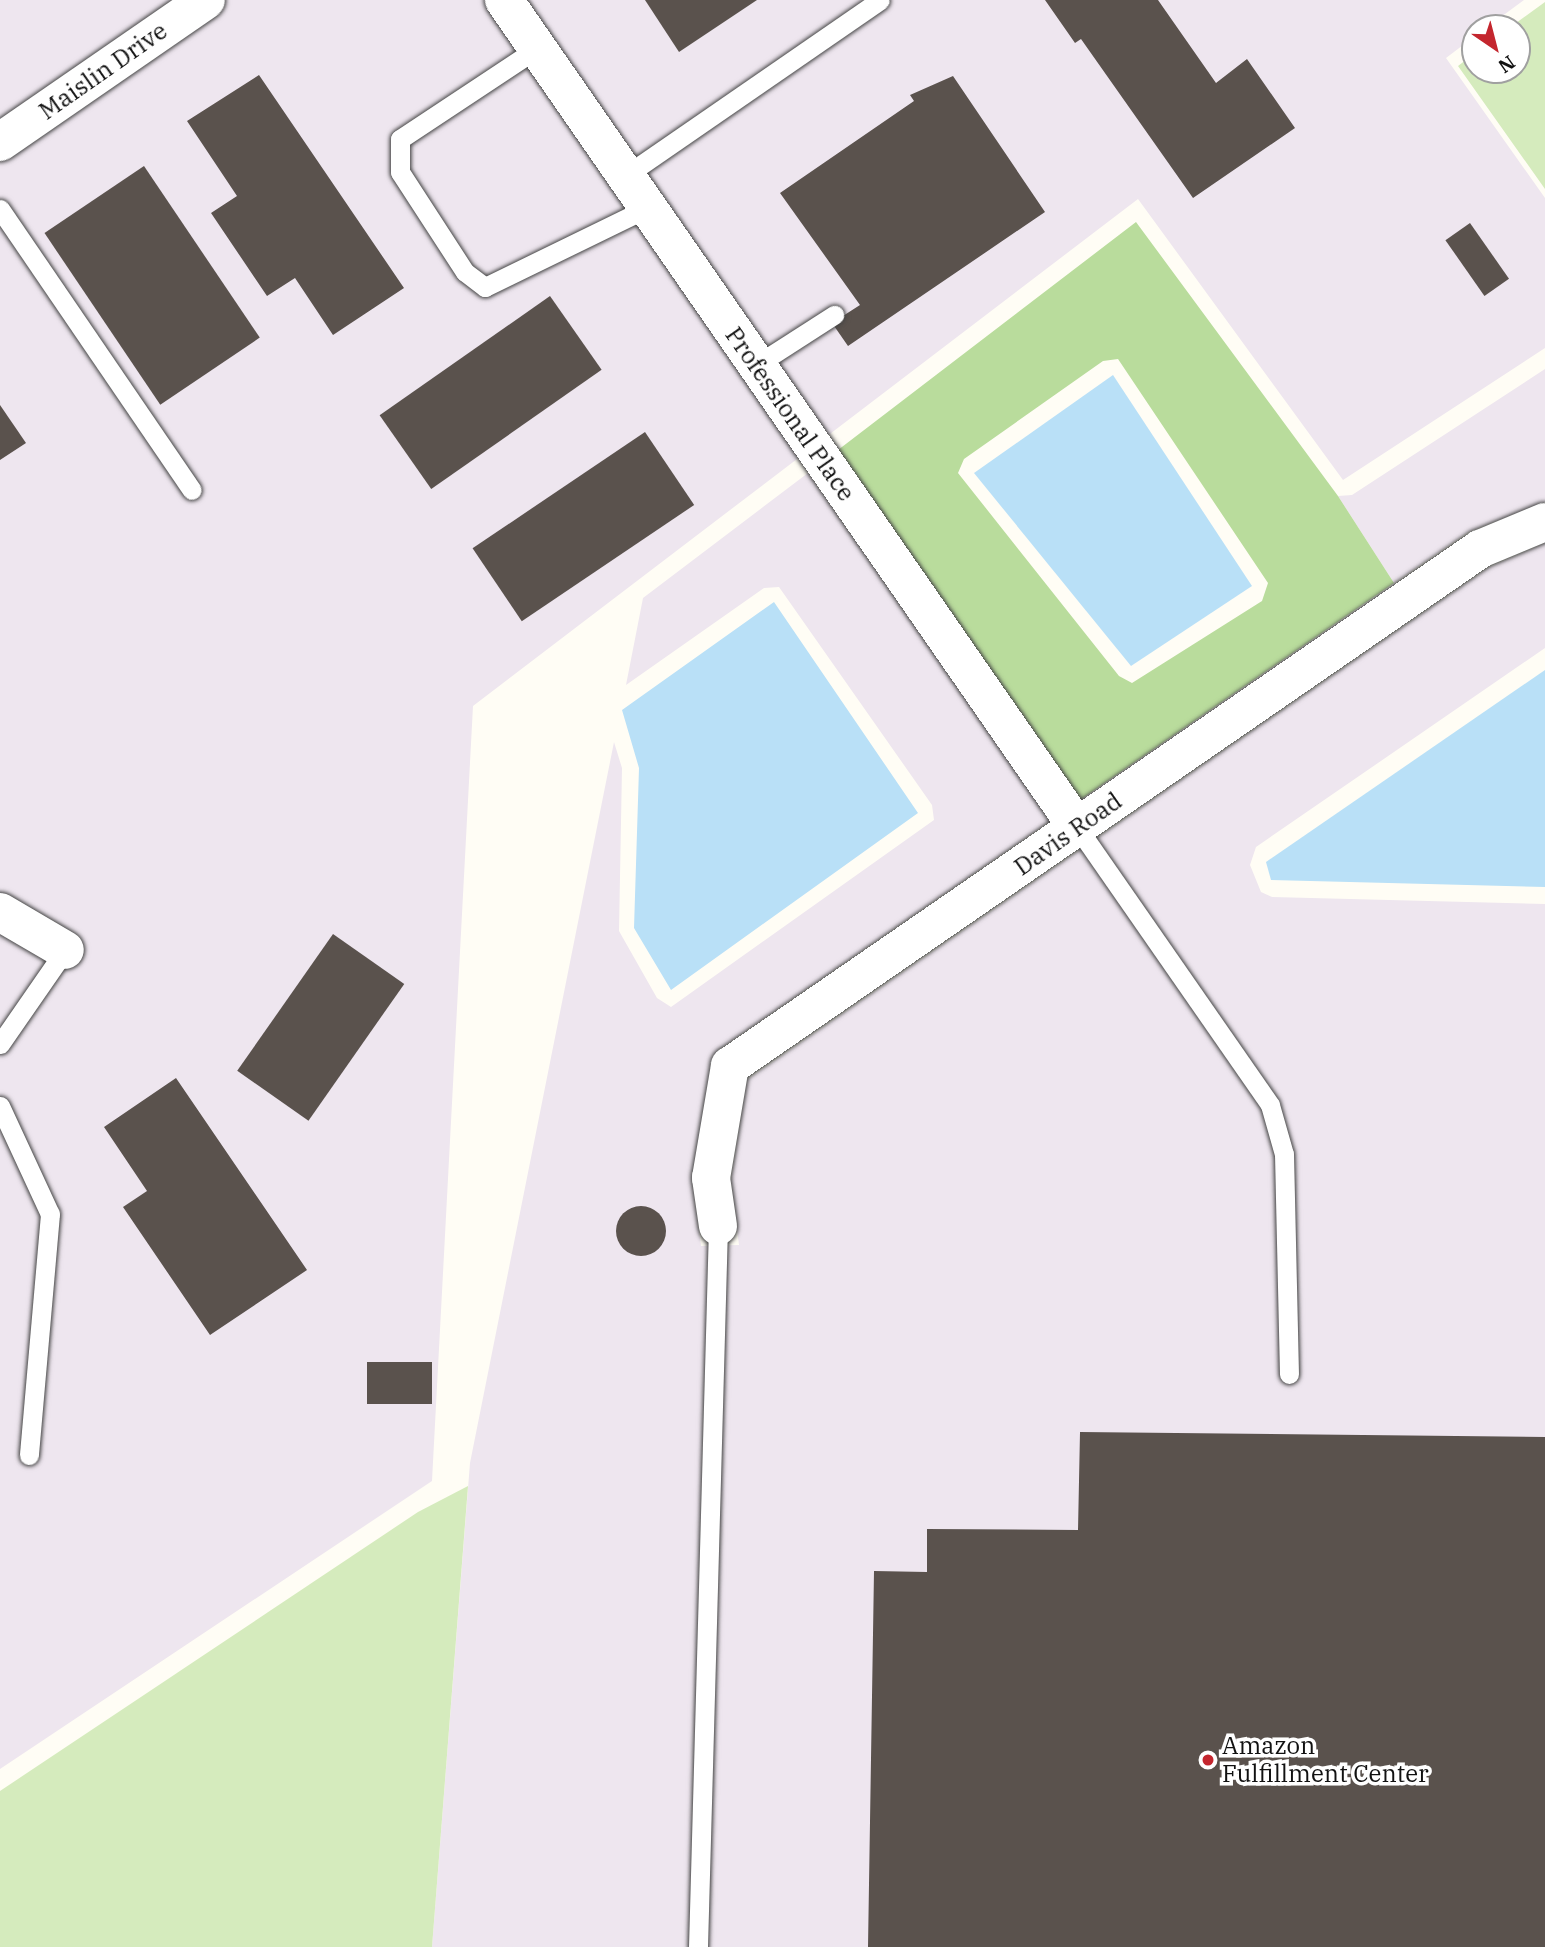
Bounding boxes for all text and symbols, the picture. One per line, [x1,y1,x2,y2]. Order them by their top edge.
north arrow [1461,14,1531,84]
street label: Maislin Drive [33,16,173,126]
text: N [1494,50,1520,79]
street label: Professional Place [719,322,861,506]
street label: Davis Road [1009,786,1127,882]
place label: Amazon Fulfillment Center [1222,1732,1429,1788]
marker: Amazon Fulfillment Center [1200,1752,1216,1768]

